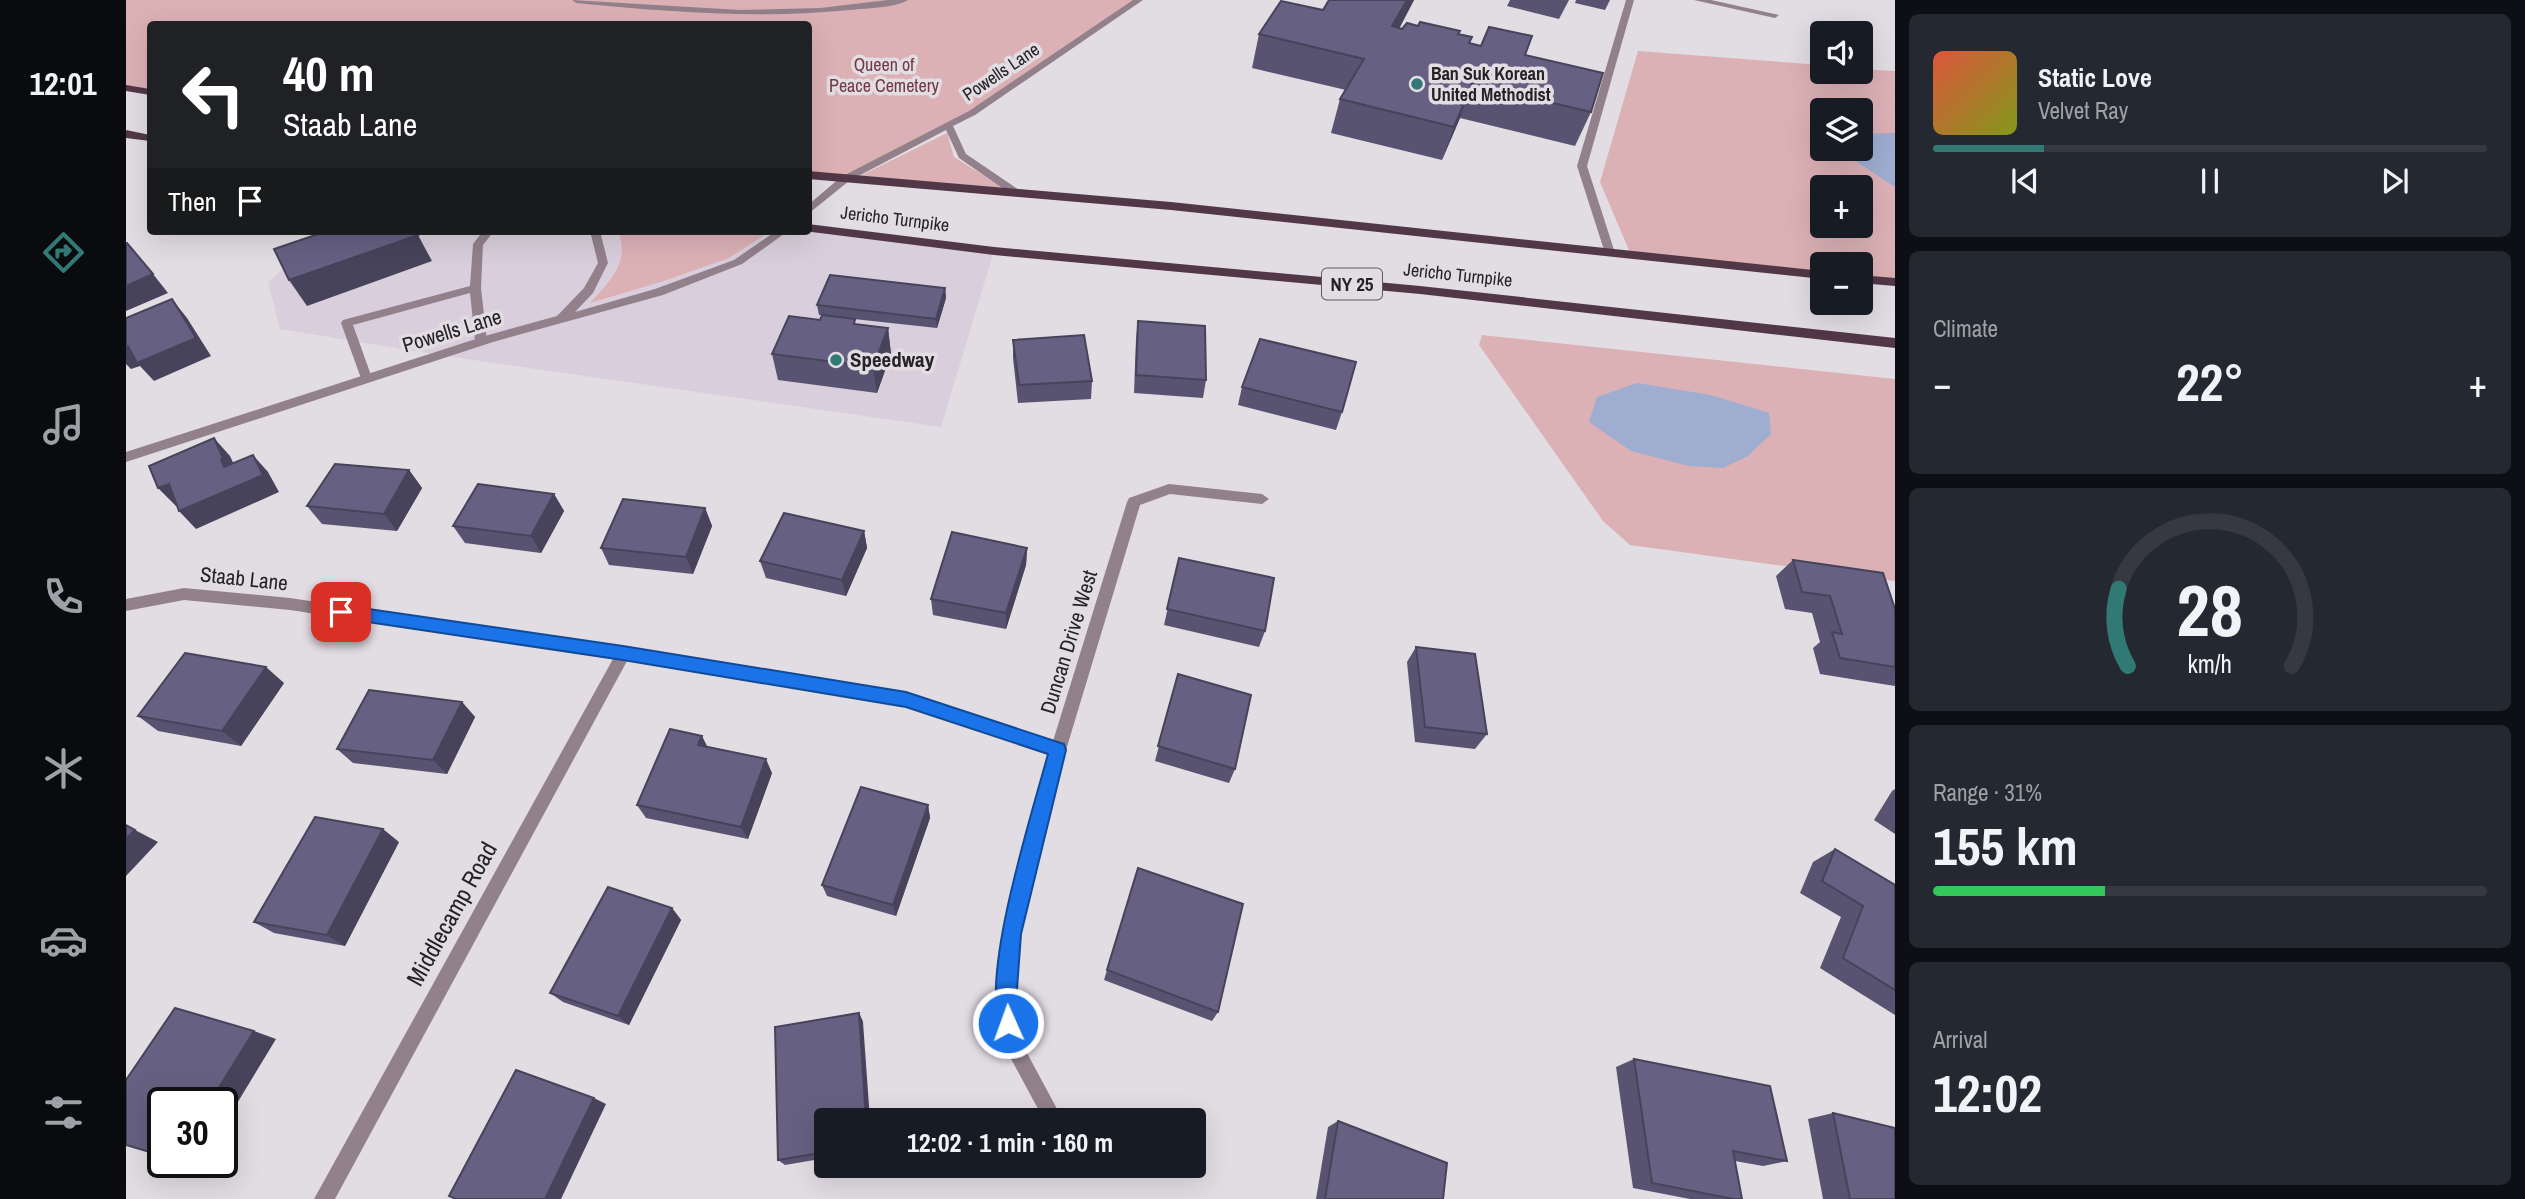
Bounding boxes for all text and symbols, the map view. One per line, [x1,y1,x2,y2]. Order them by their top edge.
map controls [1810,21,1873,315]
button: sound [1810,21,1873,84]
street label: Powells Lane [957,37,1044,106]
text: 40 m [283,40,375,106]
icon: left [168,49,259,140]
park label: Queen of Peace Cemetery [829,52,940,98]
text: Static Love [2038,60,2152,95]
place label: Ban Suk Korean United Methodist [1431,61,1551,107]
text: 12:01 [29,62,97,105]
marker: Ban Suk Korean United Methodist [1409,76,1425,92]
text: Velvet Ray [2038,95,2128,126]
button: layers [1810,98,1873,161]
text: Staab Lane [283,103,417,146]
icon: previous [2006,162,2044,200]
icon: pause [2191,162,2229,200]
icon: next [2376,162,2414,200]
button: + [1810,175,1873,238]
icon: arrive [231,182,269,220]
text: Then [168,184,217,219]
street label: Jericho Turnpike [839,199,951,238]
icon: directions [39,228,88,277]
button: − [1810,252,1873,315]
street label: Jericho Turnpike [1402,256,1514,293]
road number: NY 25 [1322,268,1382,300]
street label: Powells Lane [399,302,505,359]
text: Climate [1933,313,1998,344]
place label: Speedway [850,345,935,374]
text: 22° [2176,347,2244,417]
marker: Speedway [828,352,844,368]
text: − [1933,358,1951,409]
text: + [2469,358,2487,409]
icon: music [39,400,88,449]
street label: Staab Lane [199,559,289,598]
text: 28 [2177,561,2243,659]
street label: Duncan Drive West [1033,566,1104,717]
icon: phone [39,572,88,621]
pin [311,582,371,642]
icon: arrive [322,593,360,631]
text: km/h [2188,646,2232,680]
icon: climate [39,744,88,793]
text: Range · 31% [1933,777,2042,808]
text: 155 km [1933,811,2078,881]
street label: Middlecamp Road [398,836,504,991]
icon: car [39,916,88,965]
position arrow [971,986,1045,1060]
text: Arrival [1933,1024,1988,1055]
text: 12:02 [1933,1058,2042,1128]
speed limit sign: 30 [147,1087,238,1178]
icon: filters [39,1088,88,1137]
text: 12:02 · 1 min · 160 m [907,1125,1113,1160]

